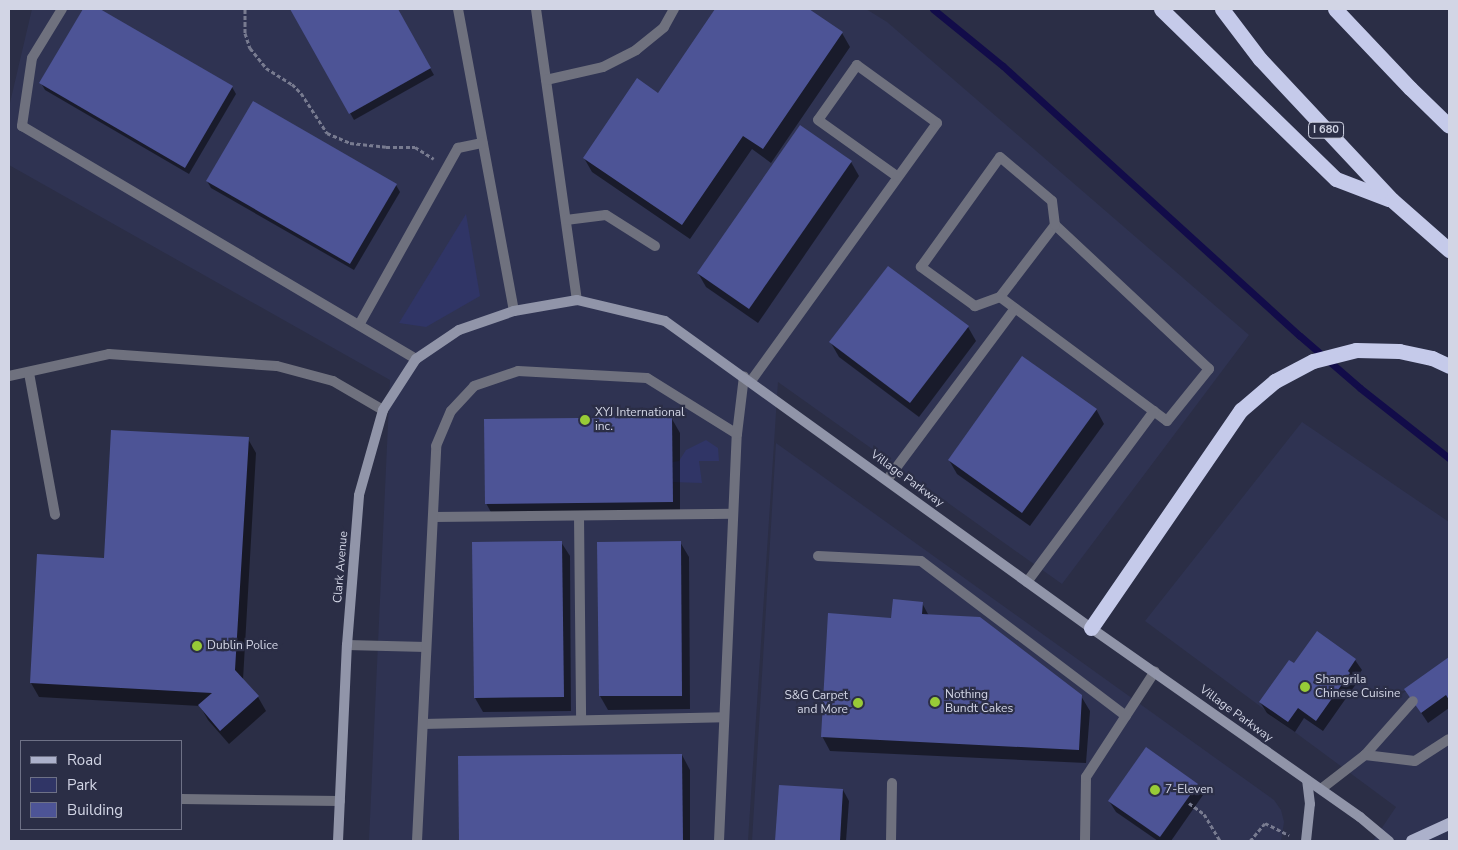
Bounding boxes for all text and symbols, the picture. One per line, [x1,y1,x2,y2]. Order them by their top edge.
road number: I 680 [1307,122,1345,138]
place label: XYJ International inc. [595,406,685,434]
marker: XYJ International inc. [579,414,591,426]
street label: Village Parkway [867,448,947,510]
street label: Clark Avenue [331,530,351,604]
place label: Dublin Police [207,639,278,653]
marker: Dublin Police [191,640,203,652]
place label: Shangrila Chinese Cuisine [1315,673,1400,701]
marker: Shangrila Chinese Cuisine [1299,681,1311,693]
street label: Village Parkway [1196,683,1276,745]
place label: Nothing Bundt Cakes [945,688,1013,716]
place label: S&G Carpet and More [784,689,848,717]
marker: Nothing Bundt Cakes [929,696,941,708]
marker: S&G Carpet and More [852,697,864,709]
legend [20,740,182,830]
text: Road [67,750,102,770]
text: Park [67,775,97,795]
place label: 7-Eleven [1165,783,1213,797]
marker: 7-Eleven [1149,784,1161,796]
text: Building [67,800,123,820]

